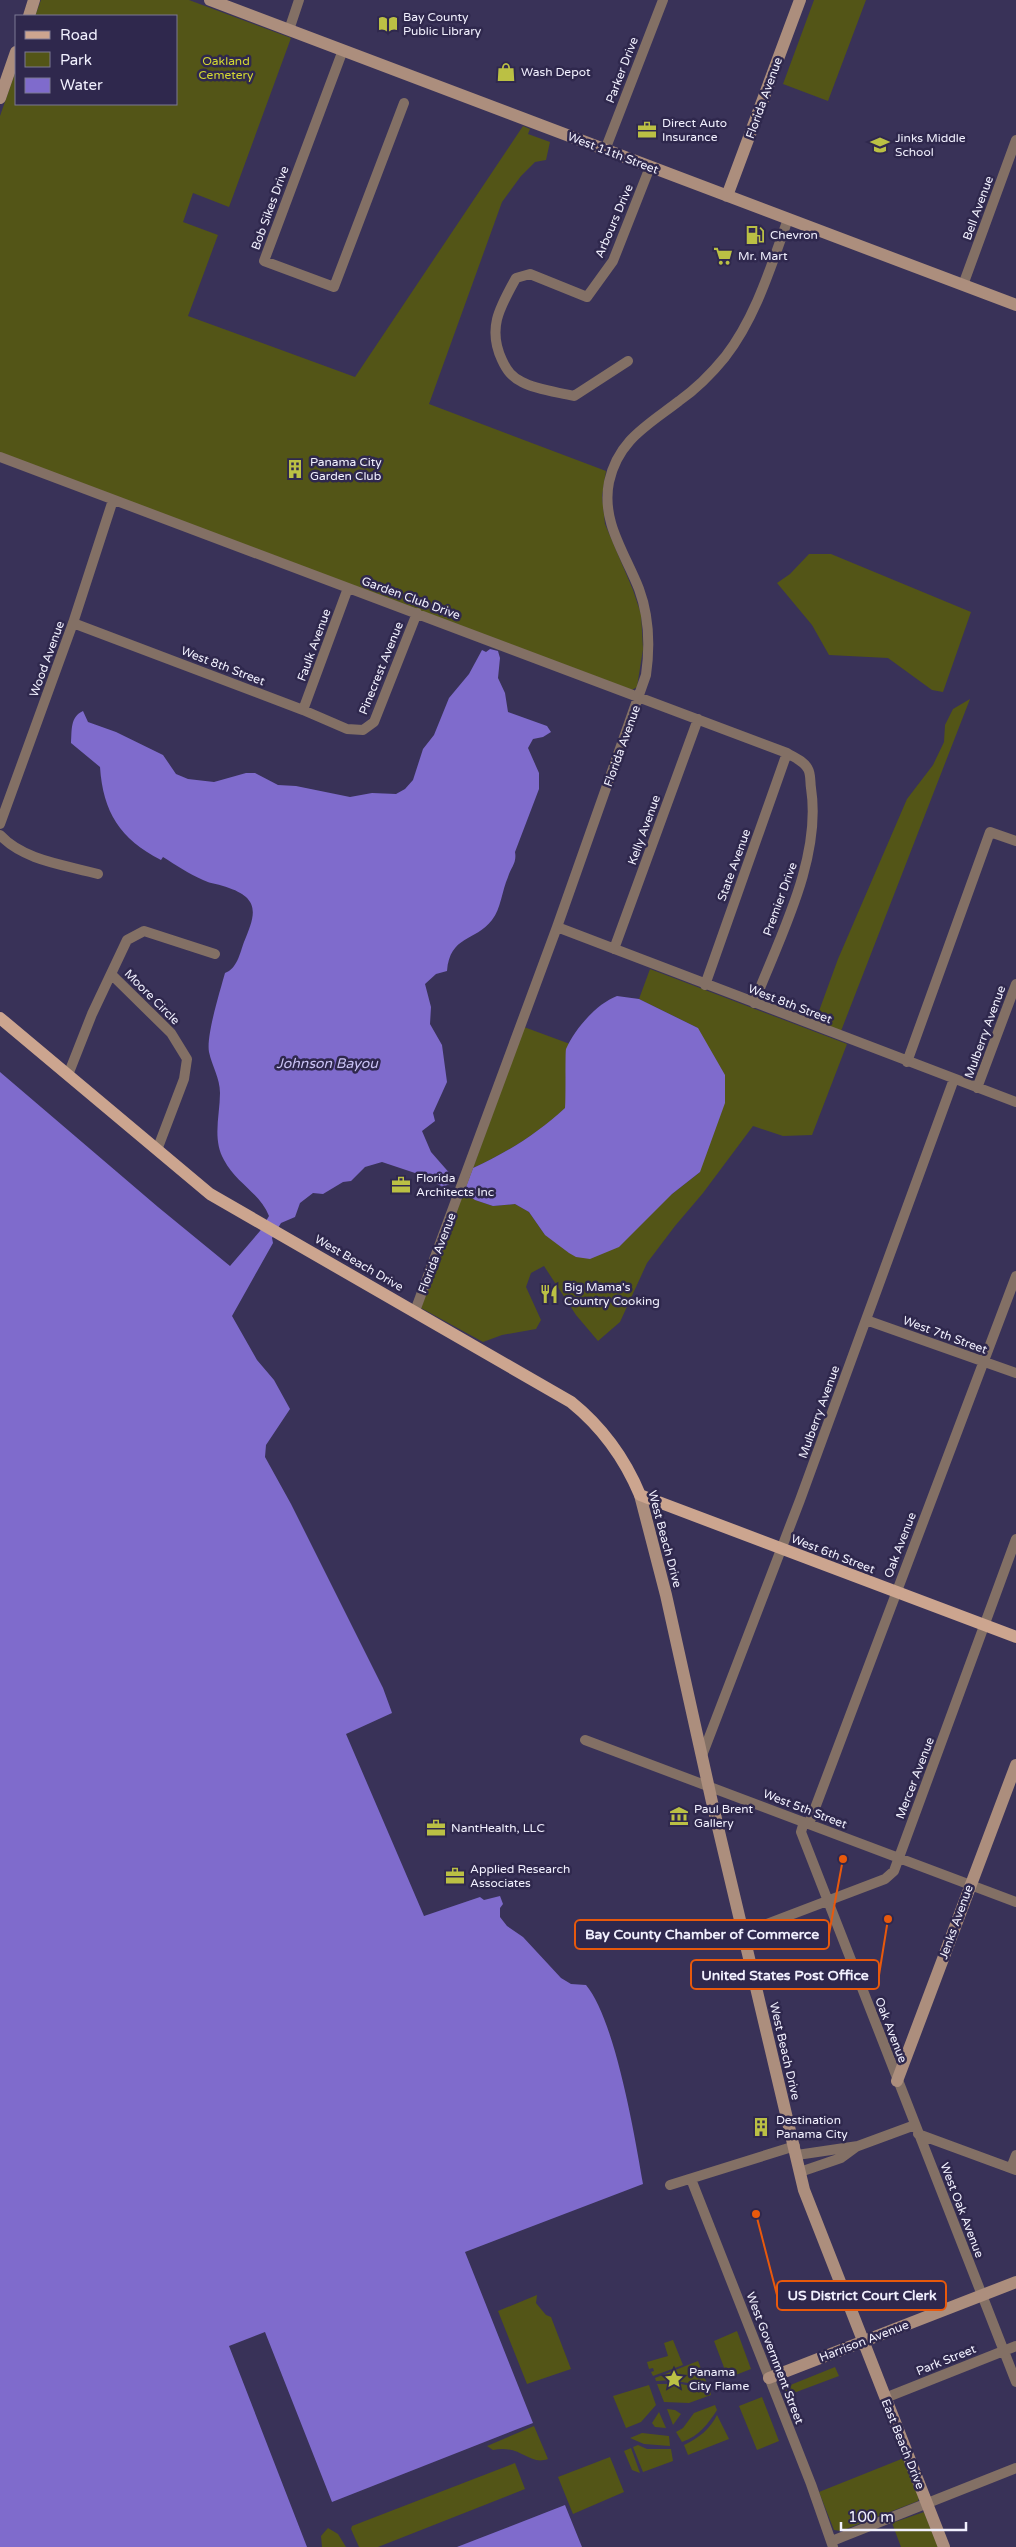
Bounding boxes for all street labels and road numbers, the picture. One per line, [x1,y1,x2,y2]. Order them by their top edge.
street label: Parker Drive [603,35,641,105]
street label: Florida Avenue [743,55,785,141]
street label: West 11th Street [566,129,661,177]
street label: Bob Sikes Drive [248,164,292,252]
street label: Bell Avenue [960,174,996,242]
street label: Arbours Drive [592,182,636,260]
street label: Garden Club Drive [360,574,462,622]
street label: Faulk Avenue [294,607,334,683]
street label: Wood Avenue [27,619,67,699]
street label: Pinecrest Avenue [356,619,406,717]
street label: West 8th Street [179,644,267,689]
street label: Florida Avenue [601,703,643,789]
street label: Kelly Avenue [625,793,663,867]
street label: State Avenue [714,827,754,903]
street label: Premier Drive [760,860,800,938]
street label: Moore Circle [122,967,183,1028]
street label: West 8th Street [746,982,834,1027]
street label: Mulberry Avenue [962,983,1008,1080]
street label: Florida Avenue [415,1210,459,1295]
street label: West Beach Drive [312,1232,406,1294]
street label: West 7th Street [901,1313,989,1357]
street label: Mulberry Avenue [796,1363,842,1460]
street label: West Beach Drive [645,1489,685,1589]
street label: Oak Avenue [881,1510,919,1580]
street label: West 6th Street [789,1532,877,1577]
street label: Mercer Avenue [893,1735,937,1821]
street label: West 5th Street [761,1787,849,1832]
street label: Jenks Avenue [936,1883,976,1961]
street label: Oak Avenue [872,1995,910,2065]
street label: West Beach Drive [767,2001,803,2101]
street label: West Oak Avenue [937,2160,987,2260]
street label: West Government Street [743,2290,807,2426]
street label: Harrison Avenue [817,2317,911,2364]
street label: Park Street [914,2342,978,2378]
street label: East Beach Drive [879,2397,928,2491]

